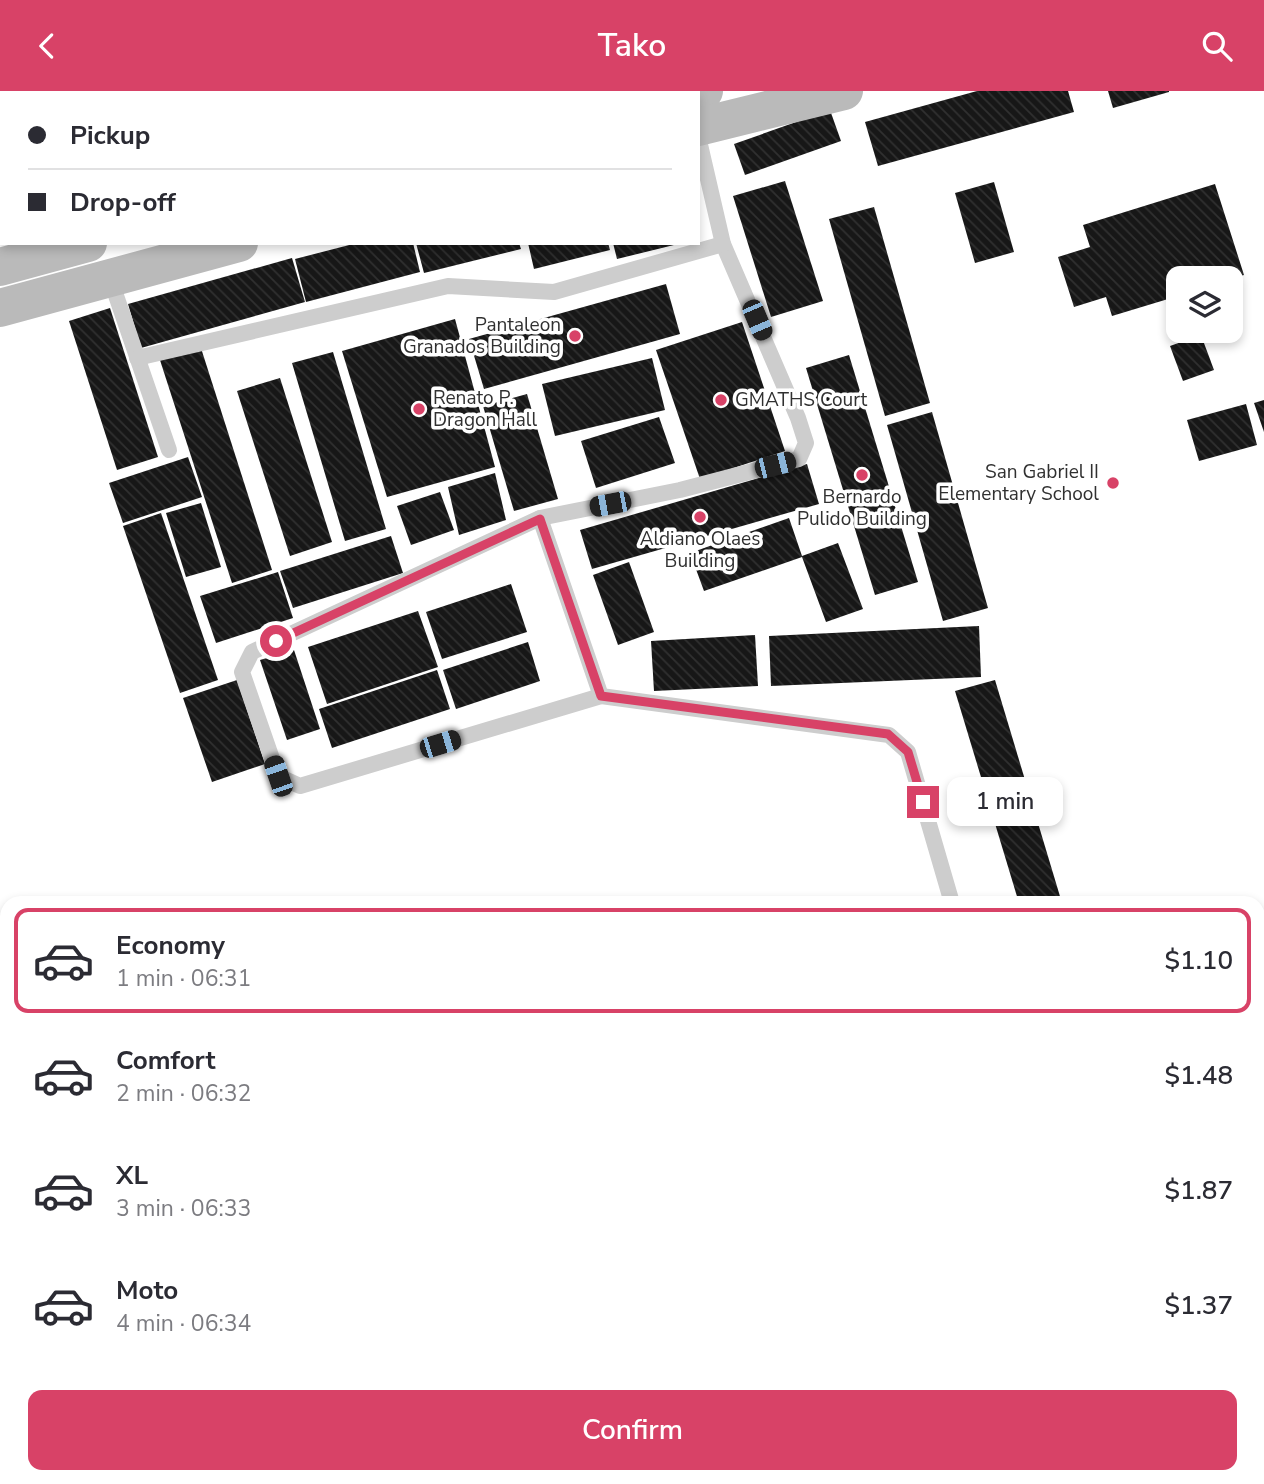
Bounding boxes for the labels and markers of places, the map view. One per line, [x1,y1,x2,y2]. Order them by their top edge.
place label: Pantaleon Granados Building [403,312,561,360]
marker: Pantaleon Granados Building [567,328,583,344]
place label: Renato P. Dragon Hall [433,385,537,433]
place label: GMATHS Court [735,387,868,413]
marker: GMATHS Court [713,392,729,408]
marker: Renato P. Dragon Hall [411,401,427,417]
place label: San Gabriel II Elementary School [938,459,1099,507]
marker: Bernardo Pulido Building [854,467,870,483]
marker: San Gabriel II Elementary School [1105,475,1121,491]
place label: Bernardo Pulido Building [797,484,927,532]
marker: Aldiano Olaes Building [692,509,708,525]
place label: Aldiano Olaes Building [640,526,760,574]

